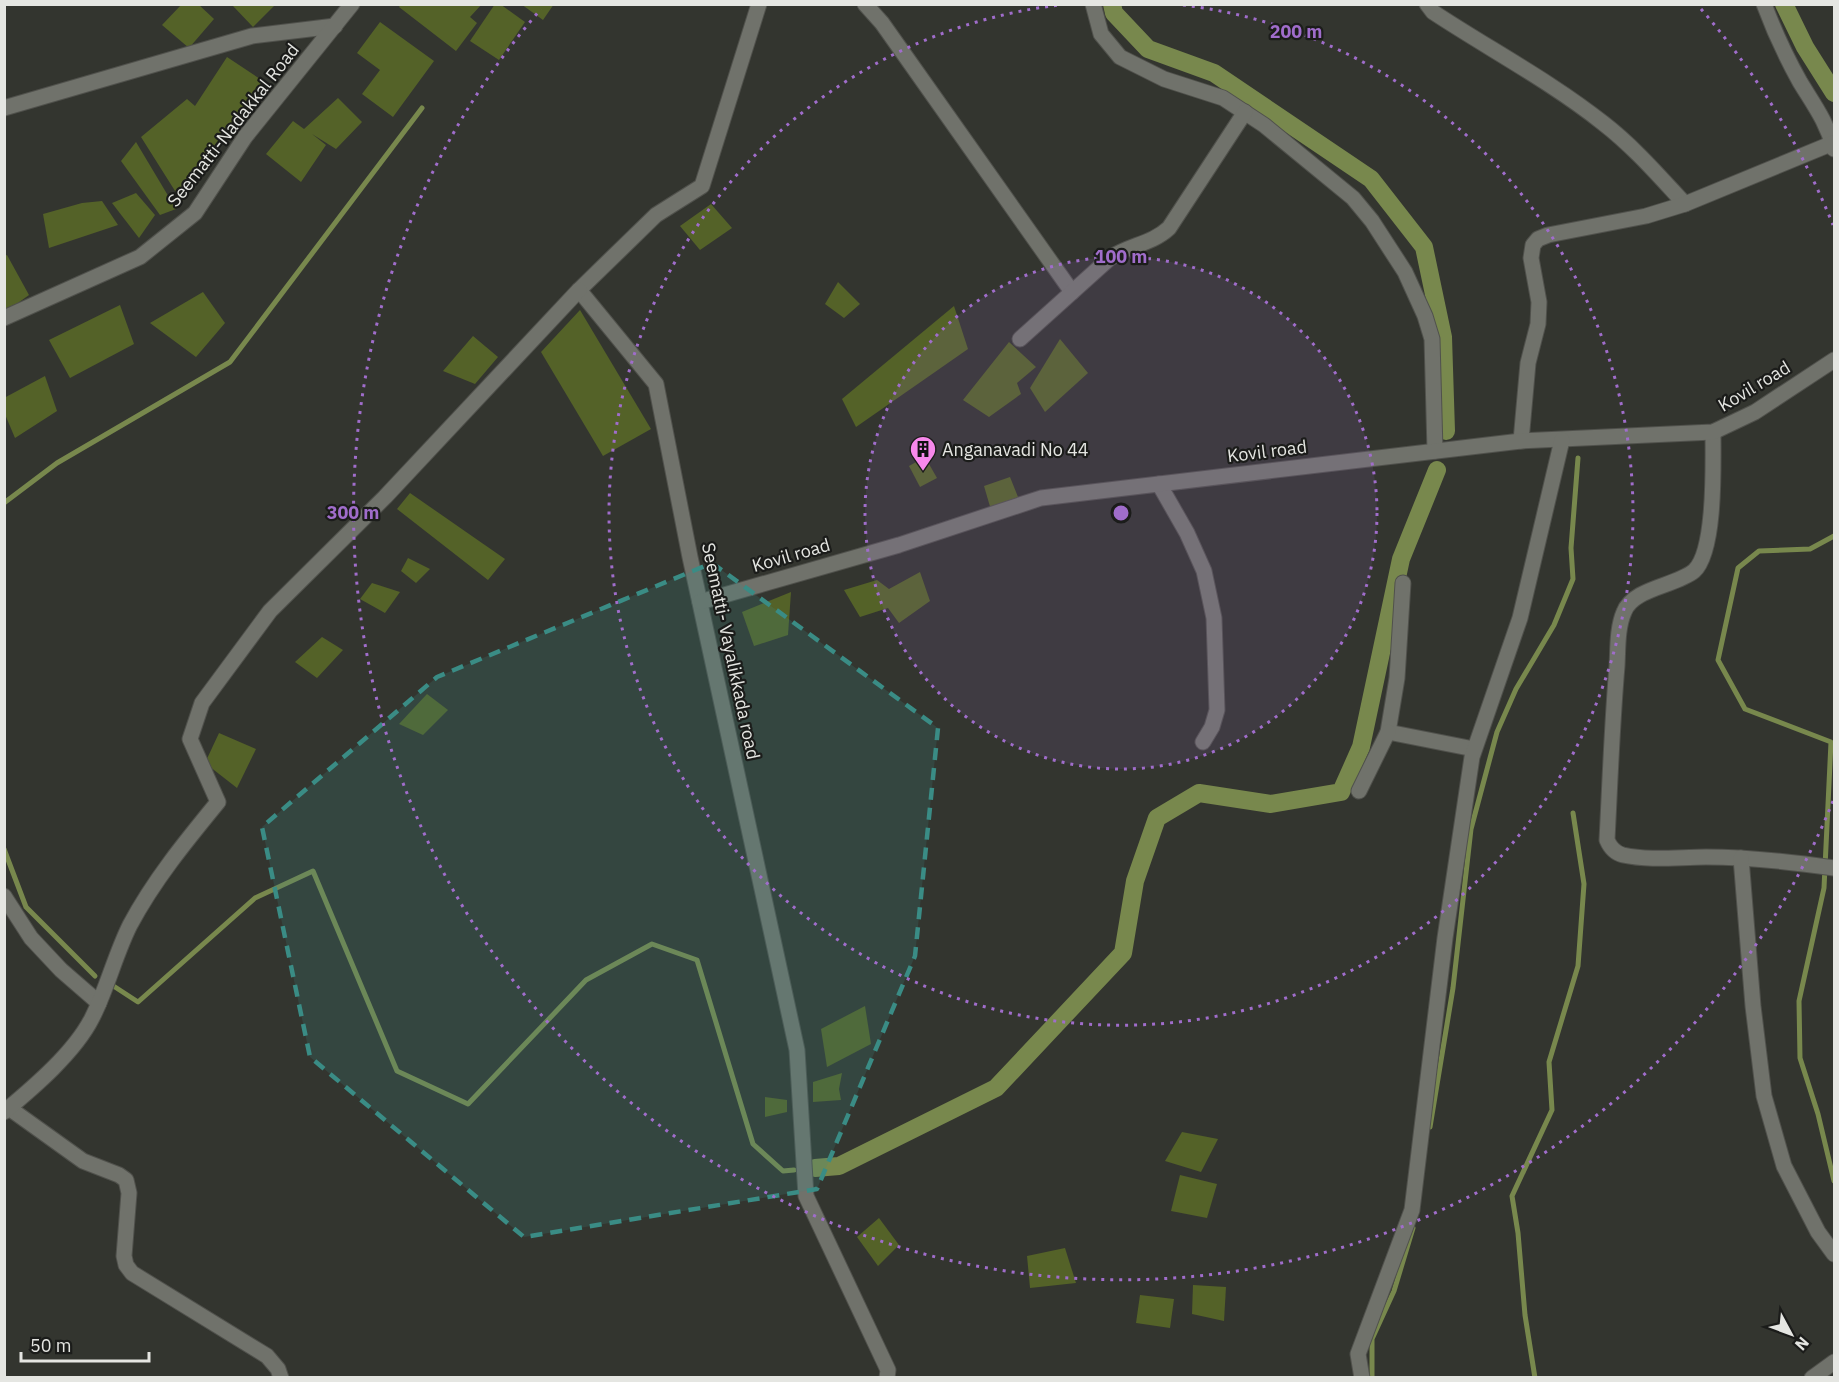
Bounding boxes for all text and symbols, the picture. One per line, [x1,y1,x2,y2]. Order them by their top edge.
text: 200 m [1270,20,1322,43]
street label: Seematti-Nadakkal Road [162,39,304,211]
text: 100 m [1095,245,1147,268]
street label: Kovil road [1714,356,1794,416]
building icon: Anganavadi No 44 [908,434,938,472]
street label: Kovil road [1226,435,1308,467]
place label: Anganavadi No 44 [942,438,1089,461]
text: 300 m [327,501,379,524]
centre of rings [1111,503,1131,523]
street label: Kovil road [749,533,833,577]
street label: Seematti- Vayalikkada road [697,540,765,762]
north arrow [1761,1304,1821,1364]
scale bar [21,1325,148,1363]
text: N [1791,1333,1814,1355]
text: 50 m [30,1334,72,1357]

